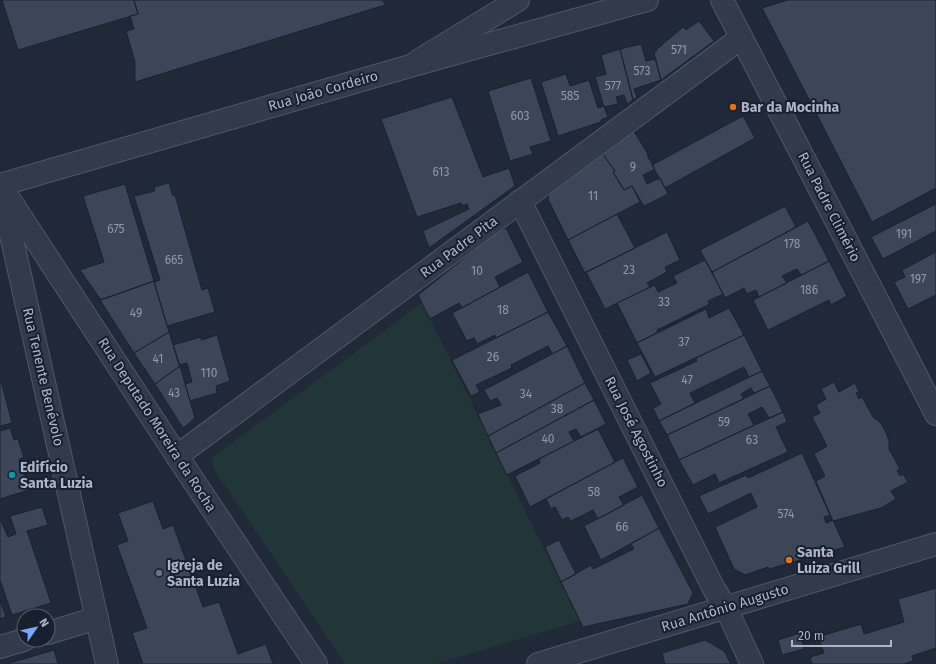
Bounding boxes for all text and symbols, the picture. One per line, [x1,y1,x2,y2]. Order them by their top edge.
house number: 571 [671,43,687,57]
house number: 573 [634,64,650,78]
street label: Rua João Cordeiro [266,67,380,115]
house number: 577 [605,79,621,93]
house number: 585 [561,89,579,103]
place label: Bar da Mocinha [741,99,840,116]
marker: Bar da Mocinha [728,102,738,112]
house number: 603 [511,109,529,123]
street label: Rua Padre Climério [794,149,864,265]
house number: 9 [630,160,636,174]
house number: 613 [433,165,450,179]
house number: 11 [588,189,598,203]
street label: Rua Padre Pita [417,212,501,282]
house number: 675 [107,222,125,236]
house number: 191 [896,227,912,241]
house number: 178 [784,237,801,251]
house number: 665 [165,253,183,267]
house number: 23 [623,263,635,277]
house number: 10 [471,264,483,278]
house number: 197 [910,272,926,286]
house number: 186 [800,283,818,297]
house number: 33 [658,295,670,309]
house number: 18 [497,303,509,317]
street label: Rua Tenente Benévolo [19,306,67,448]
house number: 49 [130,306,142,320]
street label: Rua Deputado Moreira da Rocha [94,335,220,515]
house number: 37 [678,335,690,349]
house number: 26 [487,350,499,364]
house number: 41 [153,352,163,366]
house number: 110 [201,366,218,380]
house number: 47 [681,373,693,387]
street label: Rua José Agostinho [601,374,671,490]
house number: 43 [168,386,180,400]
house number: 34 [520,387,533,401]
house number: 38 [551,402,564,416]
house number: 59 [718,415,730,429]
house number: 40 [541,432,555,446]
house number: 63 [746,433,758,447]
place label: Edifício Santa Luzia [20,459,93,492]
marker: Edifício Santa Luzia [7,470,17,480]
house number: 58 [588,485,601,499]
house number: 574 [778,507,795,521]
house number: 66 [616,520,628,534]
place label: Santa Luiza Grill [797,544,861,577]
marker: Santa Luiza Grill [784,555,794,565]
place label: Igreja de Santa Luzia [167,557,240,590]
marker: Igreja de Santa Luzia [154,568,164,578]
street label: Rua Antônio Augusto [659,581,791,635]
north arrow [16,608,56,648]
text: N [36,616,51,629]
scale bar [792,622,891,648]
text: 20 m [798,629,824,643]

